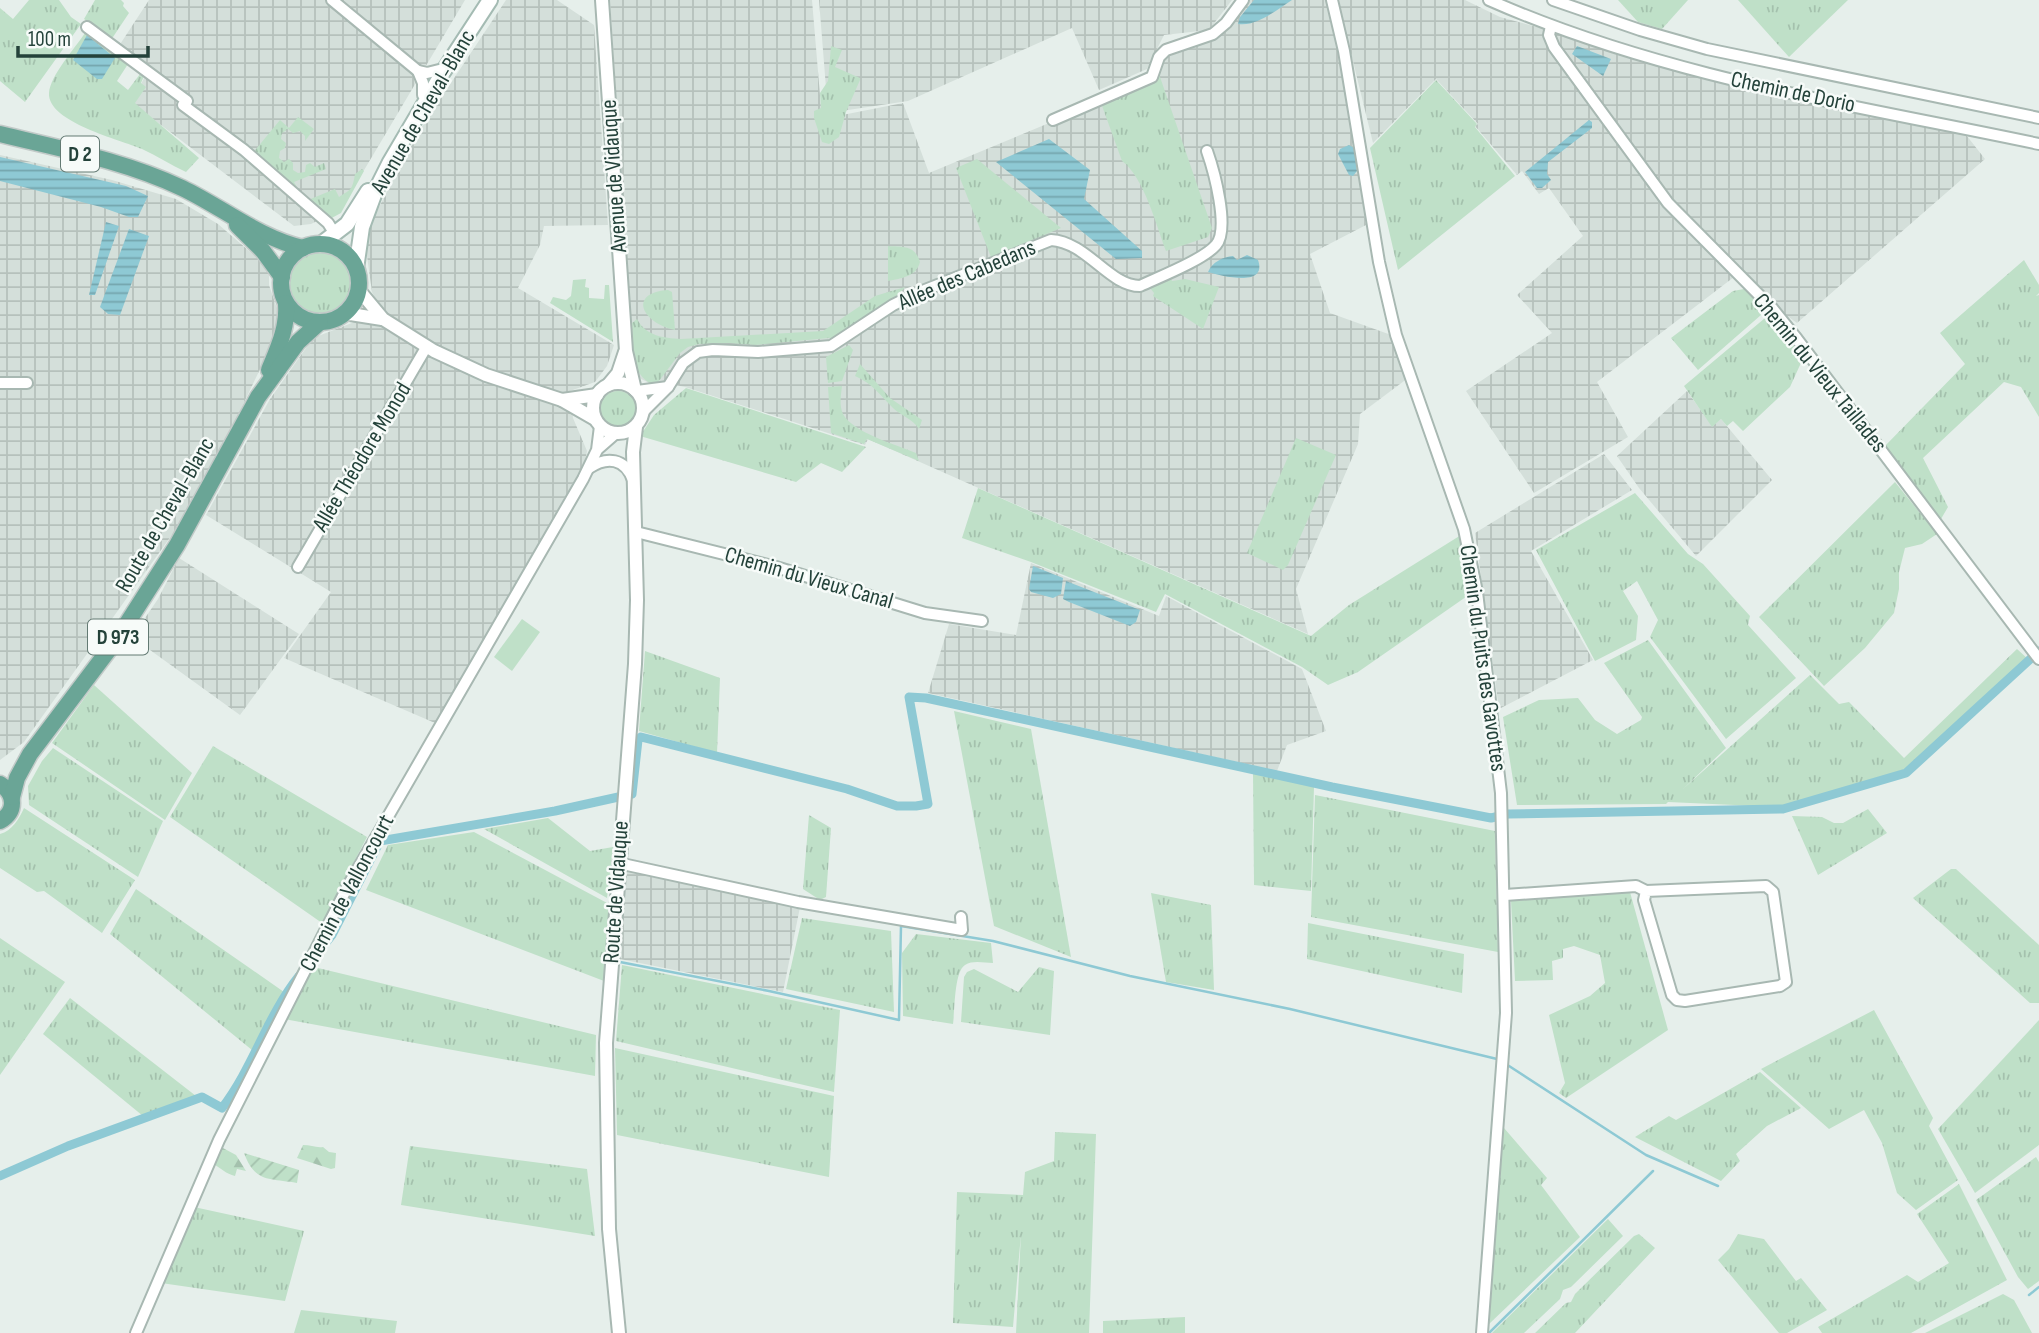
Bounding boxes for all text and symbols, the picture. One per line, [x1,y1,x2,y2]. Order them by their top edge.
scale bar [18,14,147,58]
street label: Avenue de Cheval-Blanc [364,25,481,200]
text: 100 m [28,27,71,52]
street label: Chemin de Dorio [1728,65,1858,119]
street label: Avenue de Vidauque [595,98,633,255]
road number: D 2 [61,136,99,172]
street label: Allée des Cabedans [893,233,1040,317]
street label: Chemin du Vieux Taillades [1747,288,1893,458]
street label: Allée Théodore Monod [306,377,418,538]
street label: Route de Cheval-Blanc [109,432,221,598]
street label: Chemin du Vieux Canal [721,541,897,615]
street label: Chemin du Puits des Gavottes [1453,543,1513,773]
road number: D 973 [88,620,148,654]
street label: Chemin de Valloncourt [294,810,400,976]
street label: Route de Vidauque [597,820,635,964]

